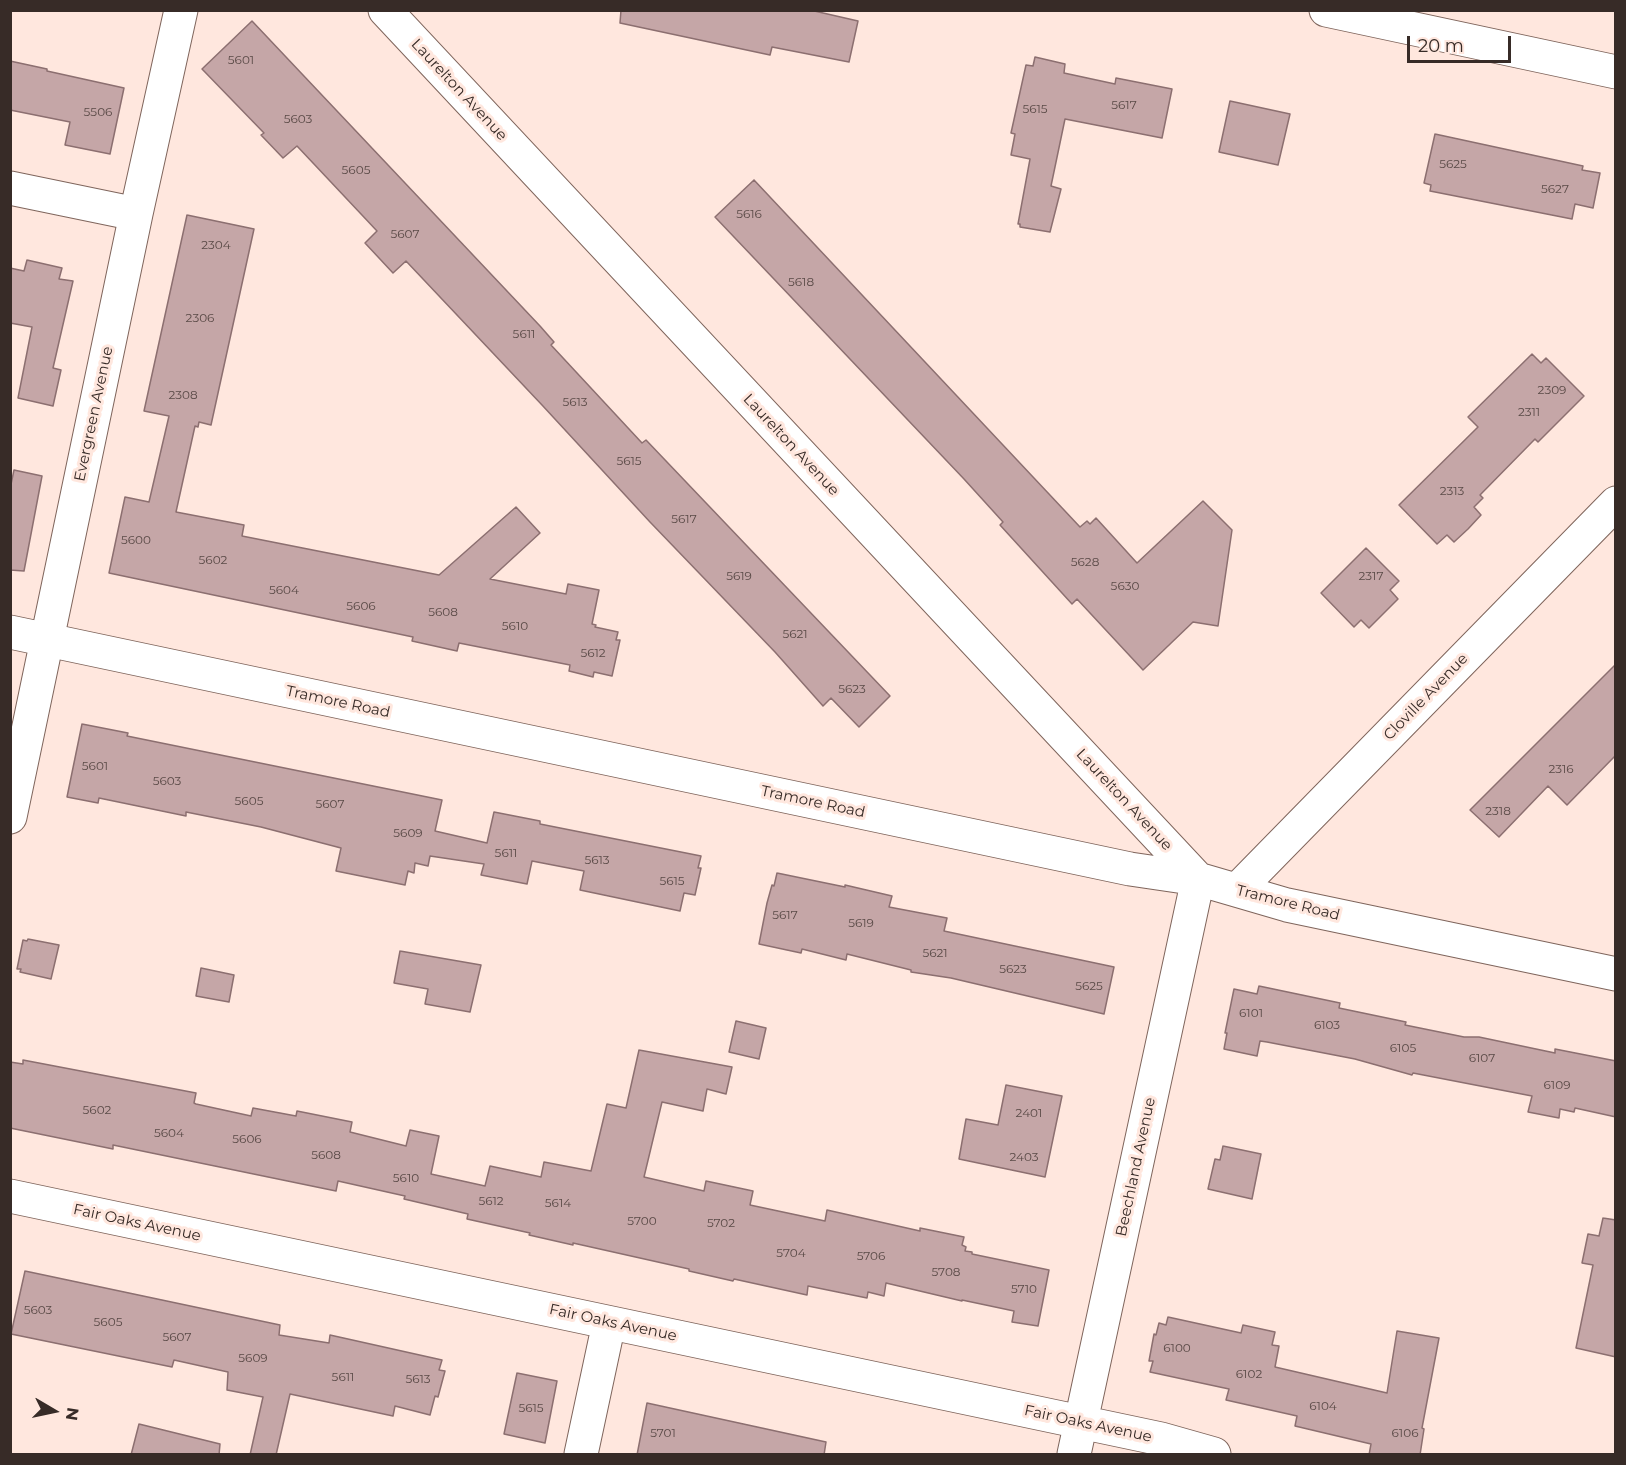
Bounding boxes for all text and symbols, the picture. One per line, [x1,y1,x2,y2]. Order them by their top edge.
scale bar [1410,24,1514,62]
street label: Laurelton Avenue [407,35,511,145]
text: 20 m [1418,35,1464,57]
house number: 5601 [228,53,254,67]
house number: 5617 [1111,98,1137,112]
house number: 5615 [1022,102,1048,116]
house number: 5506 [84,105,112,119]
house number: 5603 [284,112,312,126]
house number: 5625 [1439,157,1467,171]
house number: 5605 [342,163,370,177]
house number: 5627 [1541,182,1569,196]
house number: 5616 [736,207,762,221]
house number: 5607 [390,227,420,241]
house number: 2304 [201,238,231,252]
house number: 5618 [788,275,814,289]
house number: 2306 [186,311,214,325]
house number: 5611 [513,327,535,341]
street label: Evergreen Avenue [71,345,117,483]
house number: 2309 [1538,383,1566,397]
house number: 2308 [168,388,198,402]
street label: Laurelton Avenue [739,390,843,500]
house number: 5613 [562,395,588,409]
house number: 2311 [1518,405,1540,419]
house number: 5615 [616,454,642,468]
house number: 2313 [1440,484,1464,498]
house number: 5617 [671,512,697,526]
house number: 5600 [121,533,151,547]
house number: 5602 [199,553,227,567]
house number: 5628 [1071,555,1099,569]
house number: 5619 [726,569,752,583]
house number: 2317 [1359,569,1383,583]
house number: 5630 [1111,579,1139,593]
house number: 5604 [269,583,299,597]
house number: 5606 [346,599,376,613]
house number: 5608 [428,605,458,619]
house number: 5610 [502,619,528,633]
house number: 5621 [782,627,808,641]
house number: 5612 [580,646,606,660]
street label: Cloville Avenue [1380,650,1472,744]
street label: Tramore Road [284,682,392,722]
house number: 5623 [838,682,866,696]
street label: Laurelton Avenue [1072,745,1176,855]
house number: 5601 [82,759,108,773]
house number: 2316 [1548,762,1574,776]
house number: 5603 [153,774,181,788]
street label: Tramore Road [759,782,867,822]
house number: 5605 [235,794,263,808]
house number: 5607 [315,797,345,811]
house number: 2318 [1485,804,1511,818]
house number: 5609 [393,826,423,840]
house number: 5611 [495,846,517,860]
house number: 5613 [584,853,610,867]
house number: 5615 [659,874,685,888]
street label: Tramore Road [1234,881,1342,925]
house number: 5617 [772,908,798,922]
house number: 5619 [848,916,874,930]
house number: 5621 [922,946,948,960]
house number: 5623 [999,962,1027,976]
house number: 5625 [1075,979,1103,993]
house number: 6101 [1239,1006,1263,1020]
house number: 6103 [1314,1018,1340,1032]
house number: 6105 [1390,1041,1416,1055]
house number: 6107 [1469,1051,1495,1065]
house number: 6109 [1544,1078,1570,1092]
street label: Beechland Avenue [1112,1096,1160,1238]
house number: 5602 [83,1103,111,1117]
house number: 2401 [1016,1106,1042,1120]
house number: 5604 [154,1126,184,1140]
house number: 5606 [232,1132,262,1146]
house number: 5608 [311,1148,341,1162]
house number: 2403 [1009,1150,1039,1164]
house number: 5610 [393,1171,419,1185]
house number: 5612 [478,1194,504,1208]
house number: 5614 [545,1196,571,1210]
street label: Fair Oaks Avenue [72,1201,202,1245]
house number: 5700 [627,1214,657,1228]
house number: 5702 [707,1216,735,1230]
house number: 5704 [776,1246,806,1260]
house number: 5706 [857,1249,885,1263]
house number: 5708 [931,1265,961,1279]
house number: 5710 [1011,1282,1037,1296]
street label: Fair Oaks Avenue [548,1301,678,1345]
house number: 5603 [24,1303,52,1317]
house number: 5605 [94,1315,122,1329]
house number: 5607 [162,1330,192,1344]
house number: 6100 [1163,1341,1191,1355]
house number: 5609 [238,1351,268,1365]
house number: 6102 [1236,1367,1262,1381]
house number: 5611 [332,1370,354,1384]
house number: 5613 [405,1372,431,1386]
north arrow [24,1381,84,1441]
house number: 6104 [1309,1399,1337,1413]
house number: 5615 [518,1401,544,1415]
street label: Fair Oaks Avenue [1023,1402,1153,1446]
text: N [62,1406,83,1422]
house number: 5701 [650,1426,676,1440]
house number: 6106 [1392,1426,1418,1440]

